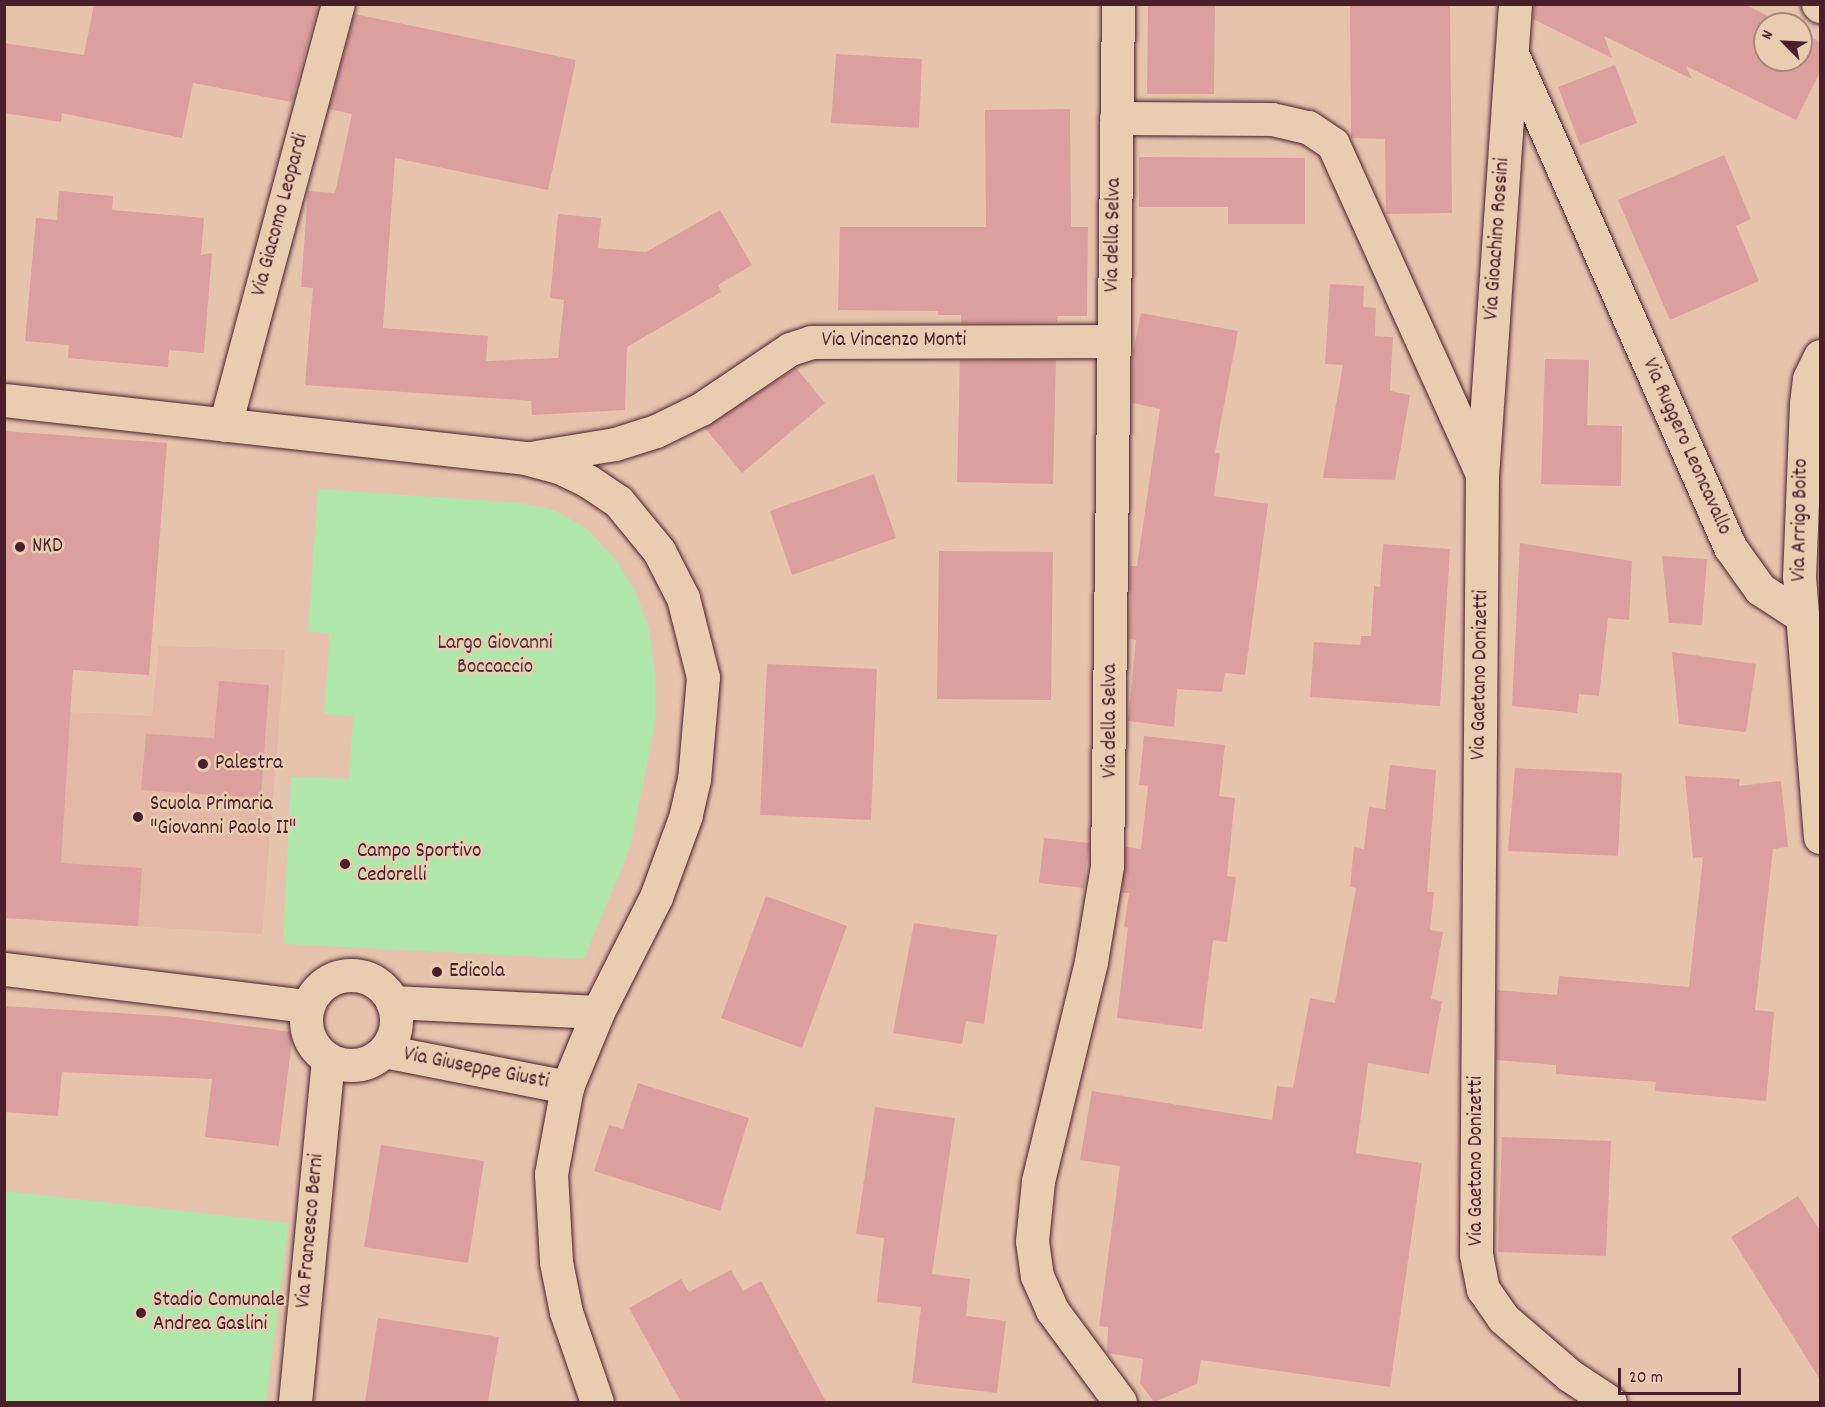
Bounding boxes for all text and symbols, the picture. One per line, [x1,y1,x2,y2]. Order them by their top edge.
north arrow [1753,12,1813,72]
text: N [1756,27,1780,44]
street label: Via Giacomo Leopardi [247,131,315,299]
street label: Via Gioachino Rossini [1480,157,1516,321]
street label: Via della Selva [1100,178,1128,292]
street label: Via Vincenzo Monti [822,328,966,354]
street label: Via Ruggero Leoncavallo [1636,355,1736,539]
street label: Via Arrigo Boito [1787,458,1815,582]
place label: NKD [32,534,63,560]
marker: NKD [13,540,27,554]
street label: Via Gaetano Donizetti [1467,590,1495,760]
park label: Largo Giovanni Boccaccio [437,631,553,681]
street label: Via della Selva [1098,664,1124,778]
place label: Palestra [215,751,283,777]
marker: Palestra [196,757,210,771]
place label: Scuola Primaria "Giovanni Paolo II" [150,792,296,842]
marker: Scuola Primaria "Giovanni Paolo II" [131,810,145,824]
place label: Campo Sportivo Cedorelli [357,839,481,889]
marker: Campo Sportivo Cedorelli [338,857,352,871]
place label: Edicola [449,959,505,985]
marker: Edicola [430,965,444,979]
street label: Via Giuseppe Giusti [401,1043,551,1095]
street label: Via Gaetano Donizetti [1464,1076,1490,1246]
street label: Via Francesco Berni [292,1153,330,1309]
place label: Stadio Comunale Andrea Gaslini [153,1288,285,1338]
marker: Stadio Comunale Andrea Gaslini [134,1306,148,1320]
scale bar [1621,1356,1744,1394]
text: 20 m [1629,1366,1663,1391]

